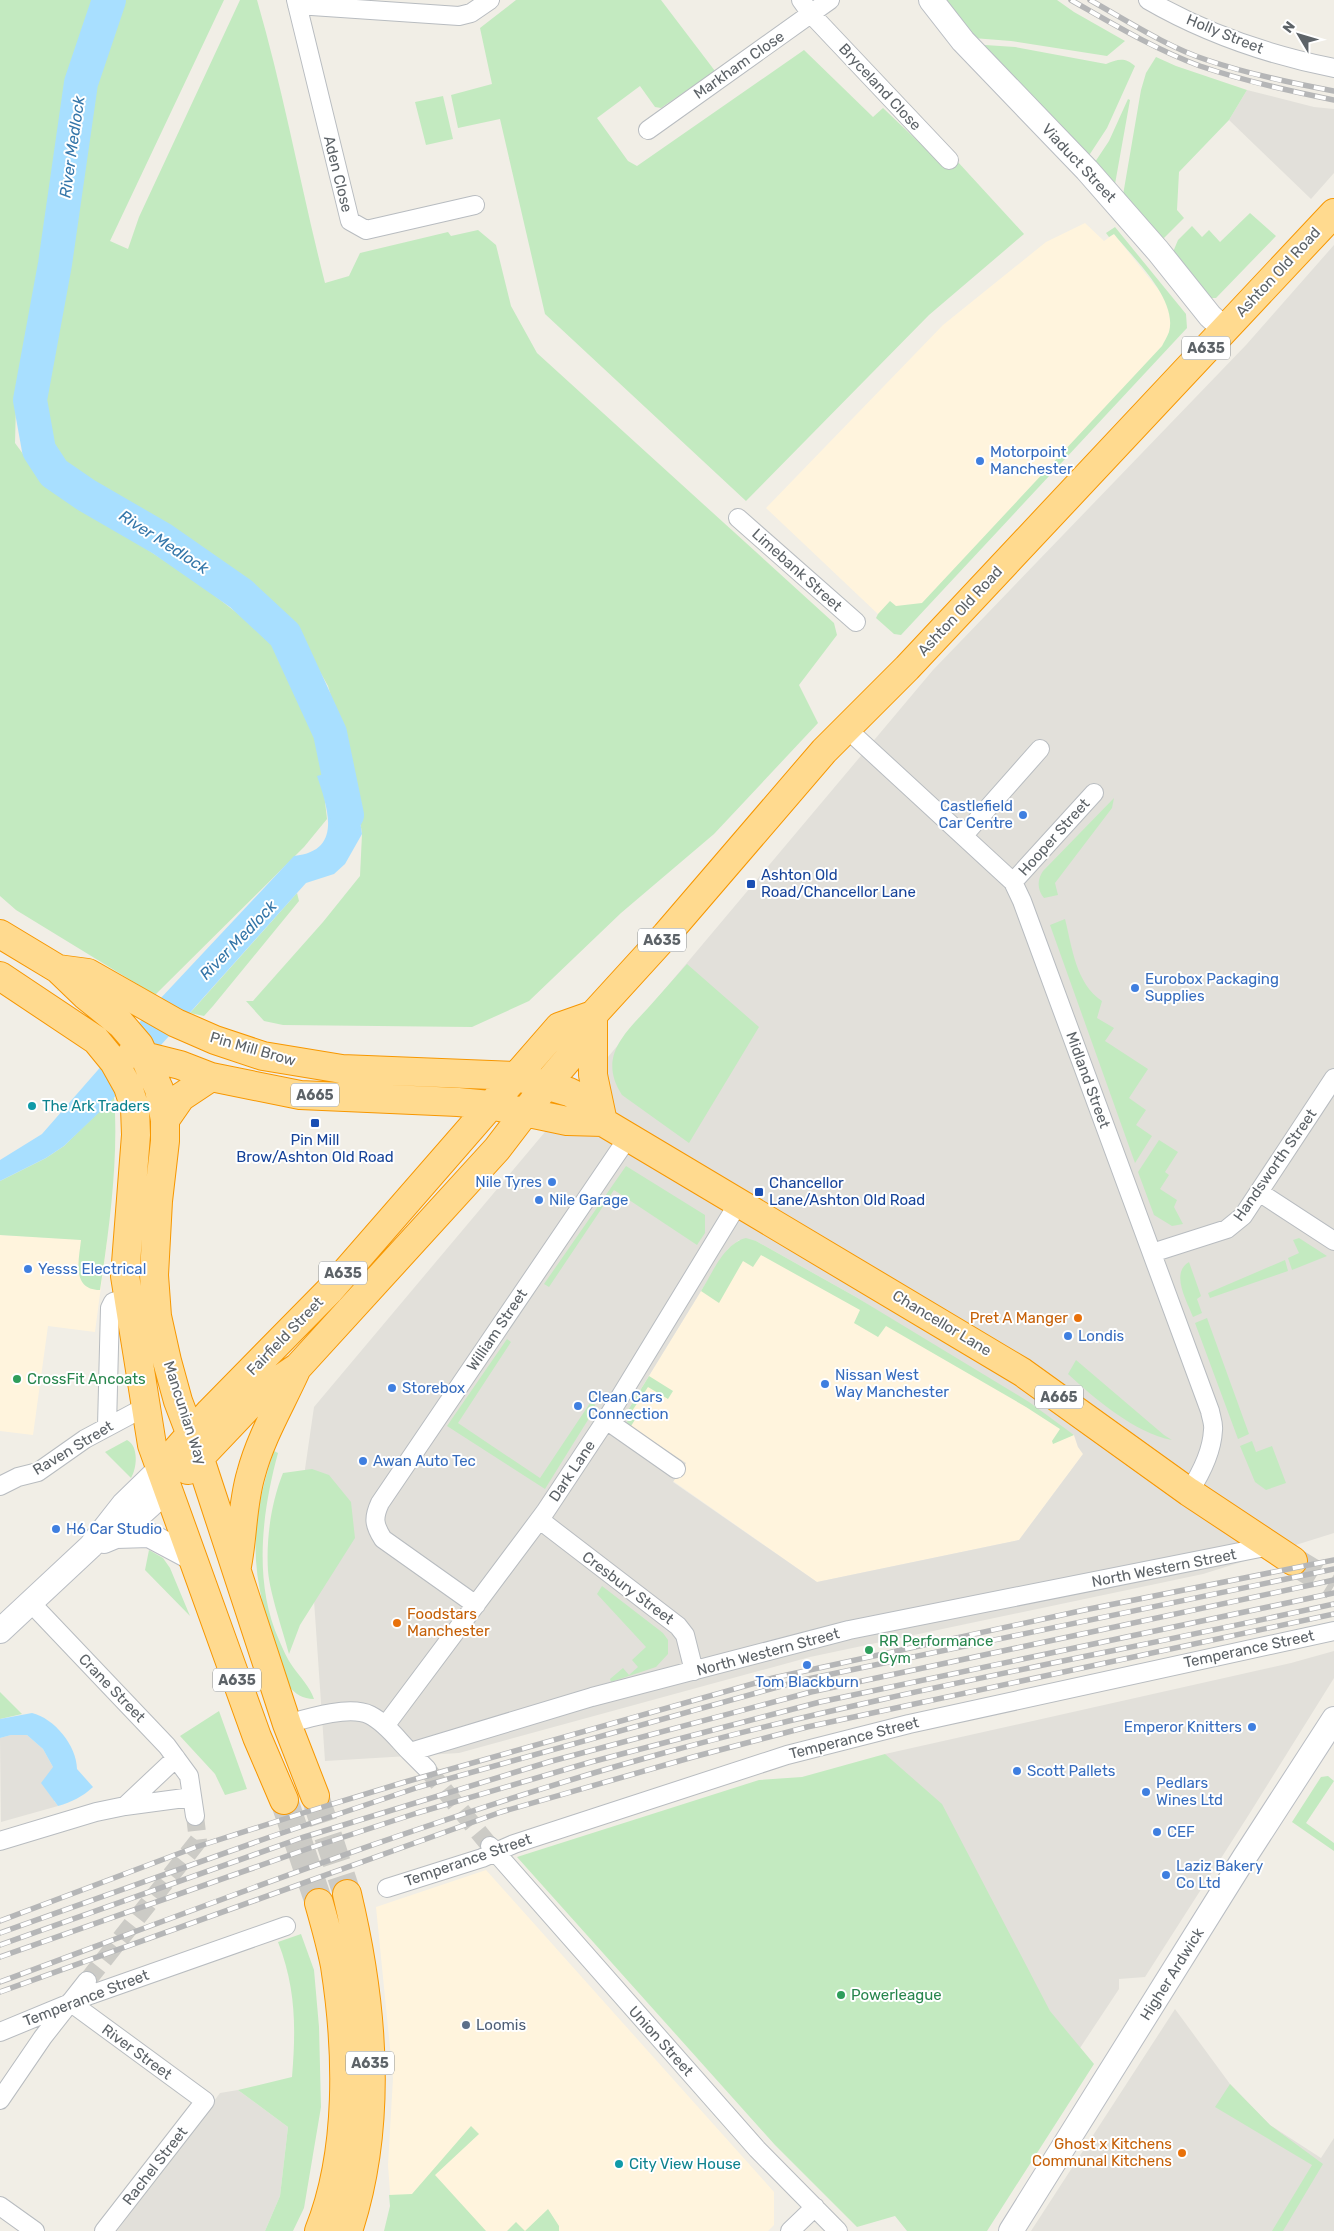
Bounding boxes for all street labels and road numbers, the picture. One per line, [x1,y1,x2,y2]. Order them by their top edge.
street label: Holly Street [1184,10,1266,58]
street label: Markham Close [690,27,788,103]
street label: Bryceland Close [835,40,925,134]
street label: Viaduct Street [1038,120,1120,206]
street label: Aden Close [320,134,356,214]
street label: Ashton Old Road [1232,223,1324,321]
road number: A635 [1182,336,1230,359]
street label: Limebank Street [748,525,846,615]
street label: Ashton Old Road [914,562,1006,660]
street label: Hooper Street [1015,795,1093,879]
road number: A635 [638,928,686,952]
street label: Pin Mill Brow [208,1028,298,1070]
street label: Midland Street [1062,1029,1114,1131]
road number: A665 [291,1084,339,1106]
street label: Handsworth Street [1230,1105,1320,1224]
road number: A635 [319,1262,367,1284]
street label: William Street [463,1285,531,1375]
street label: Chancellor Lane [889,1286,995,1360]
street label: Fairfield Street [243,1293,327,1379]
street label: Mancunian Way [160,1359,210,1467]
road number: A665 [1035,1385,1083,1408]
street label: Raven Street [30,1417,117,1479]
street label: Dark Lane [545,1437,599,1505]
street label: North Western Street [1090,1545,1238,1591]
street label: Cresbury Street [579,1548,678,1628]
street label: North Western Street [695,1624,841,1680]
street label: Temperance Street [1182,1626,1316,1672]
street label: Crane Street [75,1650,149,1726]
road number: A635 [213,1668,261,1692]
street label: Temperance Street [787,1713,921,1763]
street label: Temperance Street [402,1830,534,1890]
street label: Higher Ardwick [1136,1924,1208,2024]
street label: Temperance Street [21,1966,151,2030]
street label: Union Street [625,2002,697,2080]
street label: River Street [98,2021,176,2084]
road number: A635 [346,2052,394,2074]
street label: Rachel Street [119,2123,191,2209]

